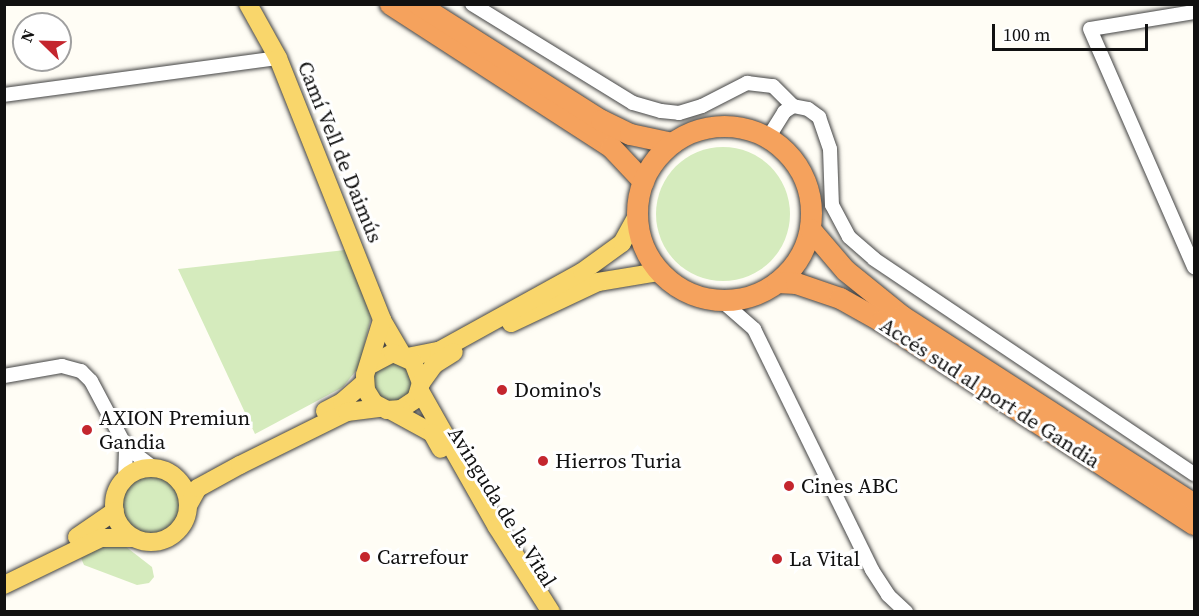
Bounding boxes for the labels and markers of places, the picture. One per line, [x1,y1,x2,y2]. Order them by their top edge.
place label: Domino's [514,377,601,403]
marker: Domino's [495,383,509,397]
place label: AXION Premiun Gandia [99,405,250,455]
marker: AXION Premiun Gandia [80,423,94,437]
place label: Hierros Turia [555,448,682,474]
marker: Hierros Turia [536,454,550,468]
place label: Cines ABC [801,473,898,499]
marker: Cines ABC [782,479,796,493]
place label: Carrefour [377,544,468,570]
place label: La Vital [789,546,861,572]
marker: Carrefour [358,550,372,564]
marker: La Vital [770,552,784,566]

